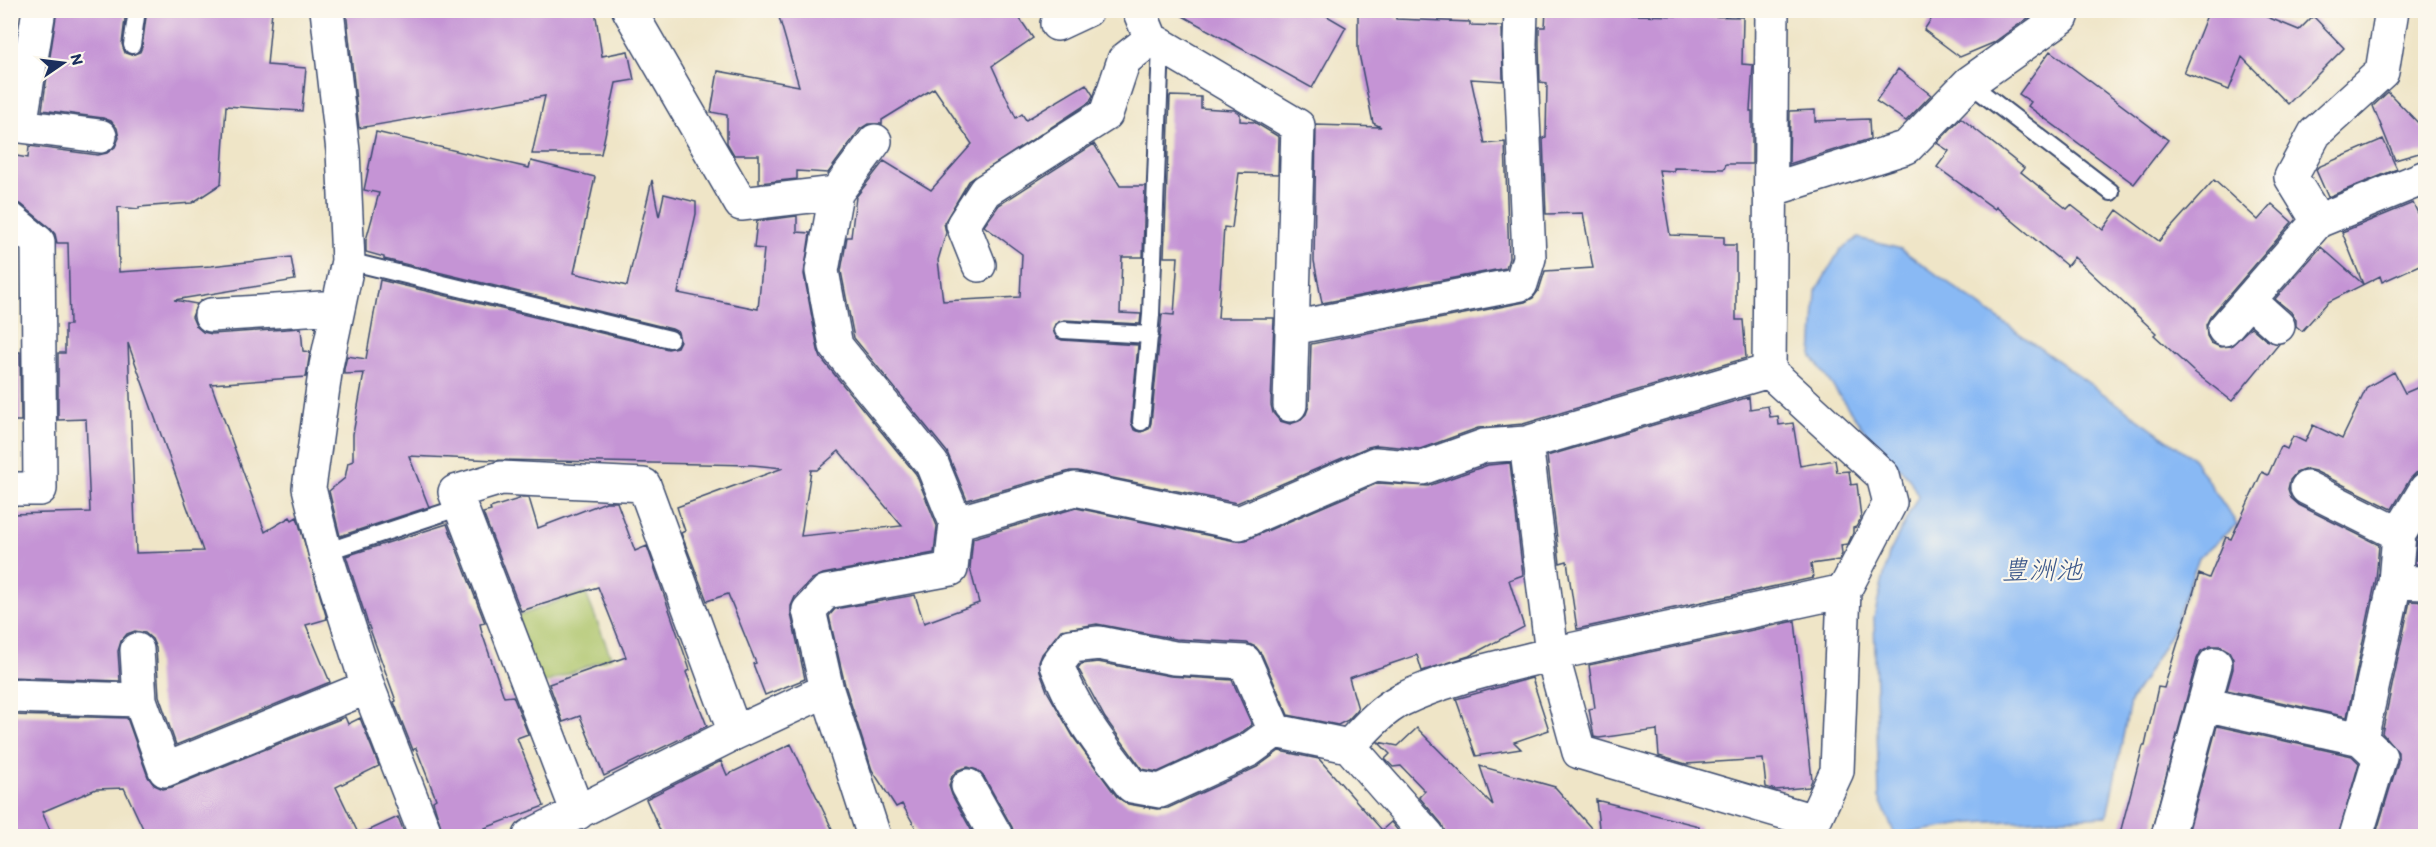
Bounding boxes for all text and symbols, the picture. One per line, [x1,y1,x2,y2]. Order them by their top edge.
north arrow [33,33,93,93]
text: N [67,52,88,67]
water label: 豊洲池 [2002,553,2084,586]

